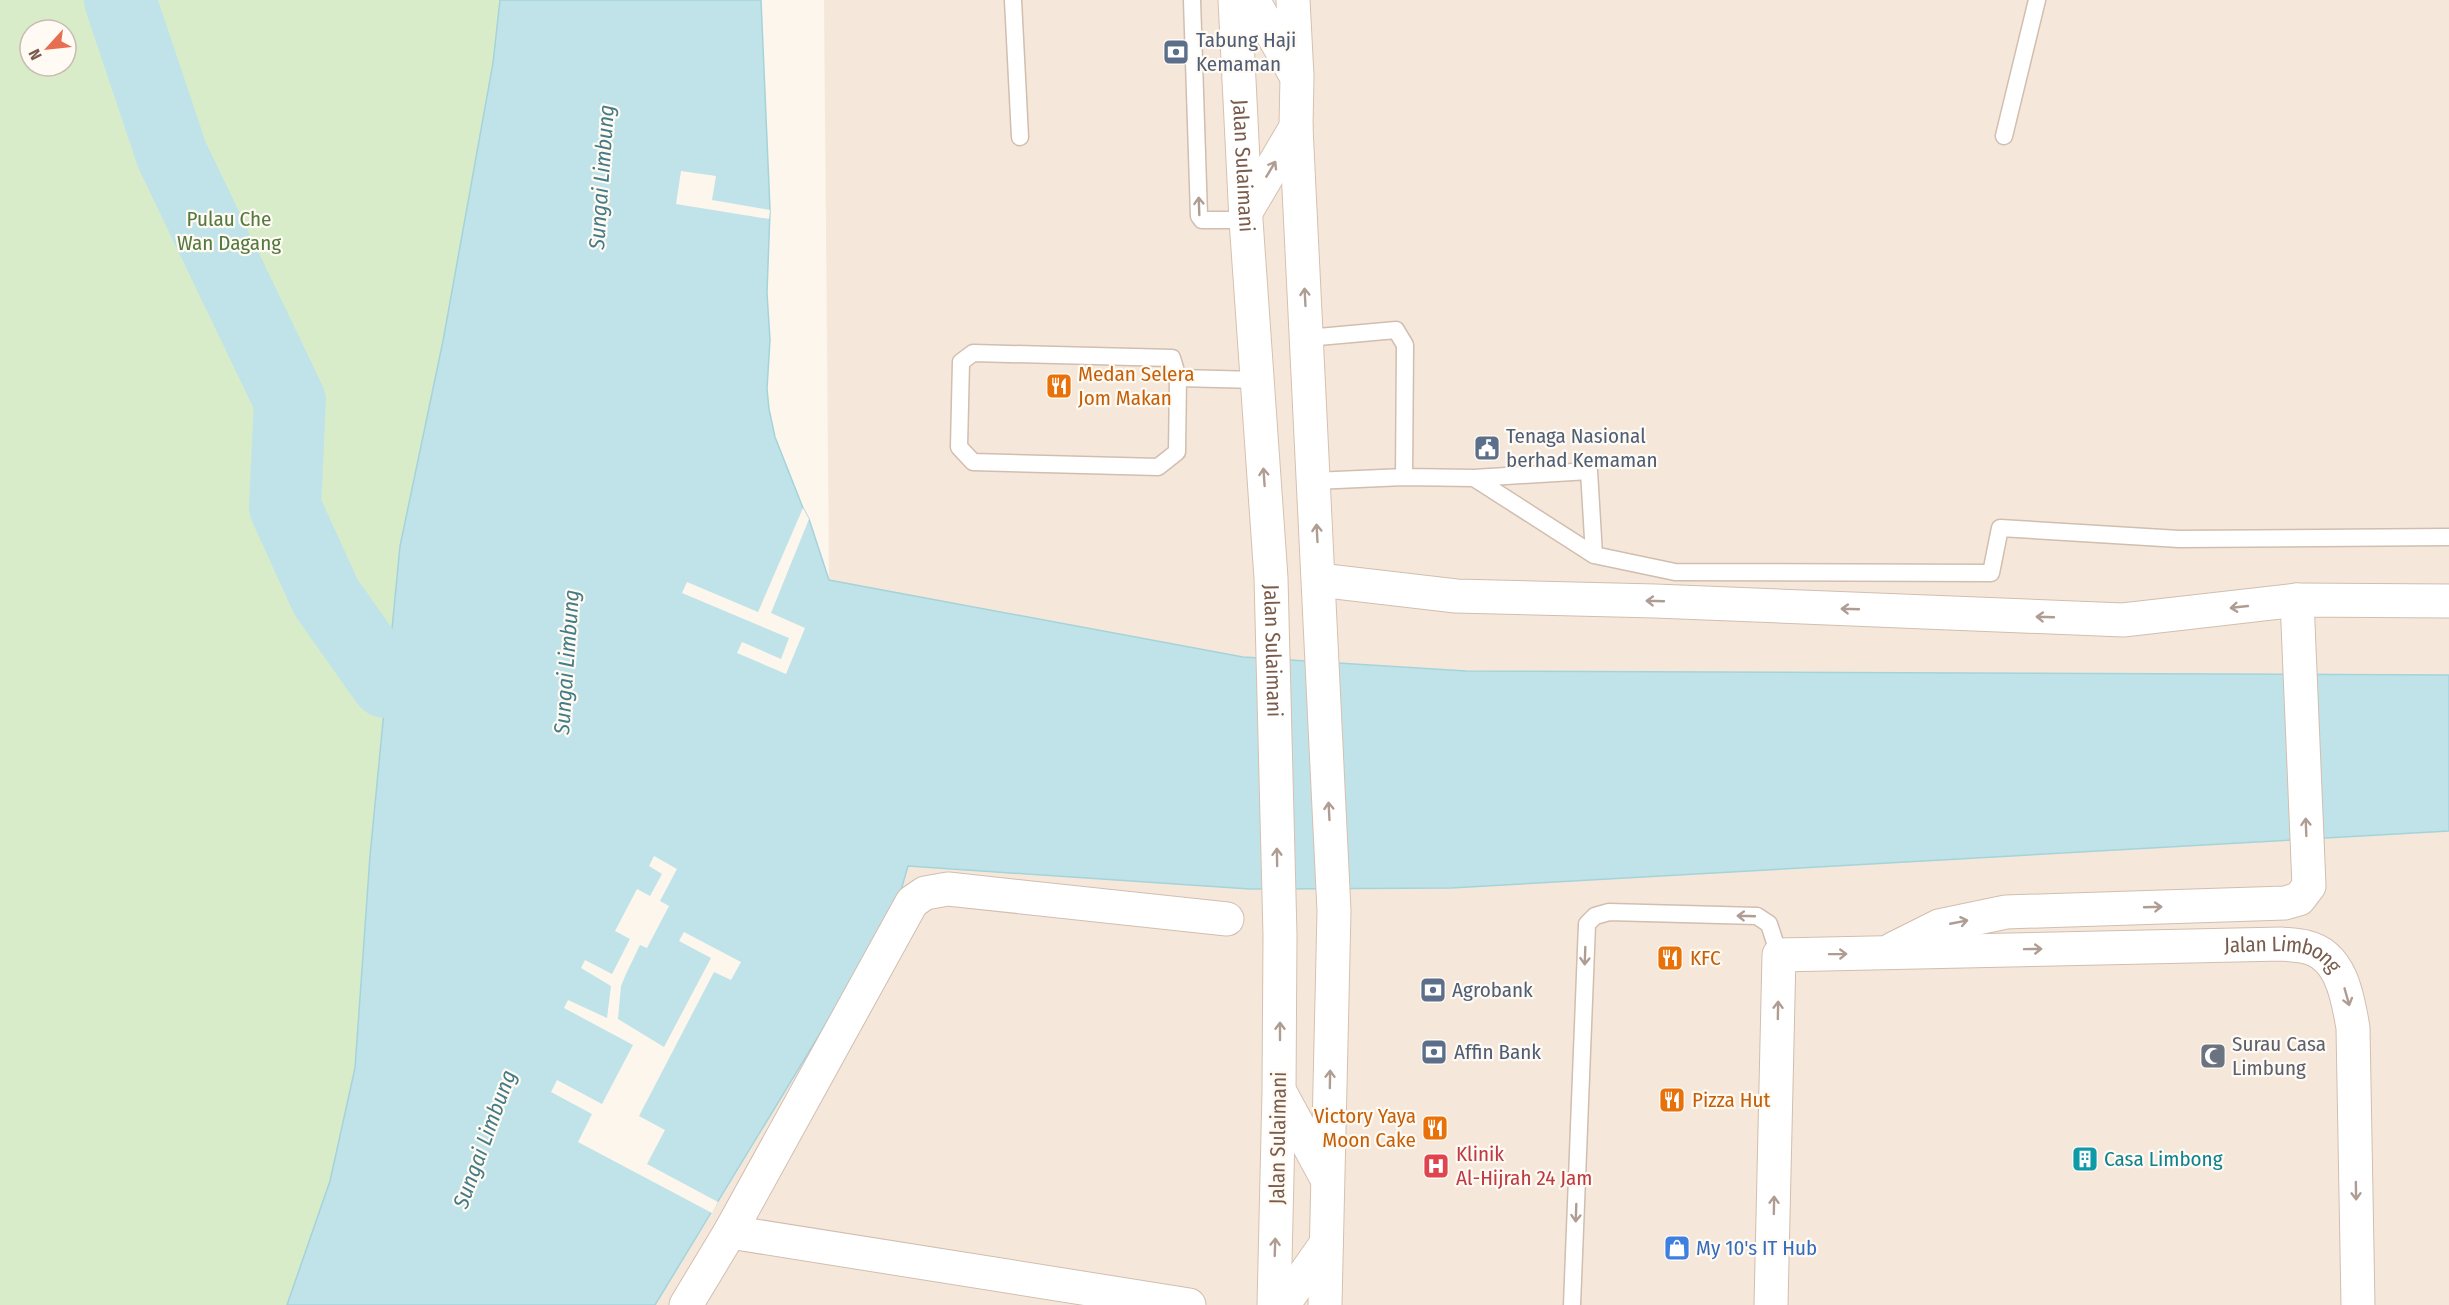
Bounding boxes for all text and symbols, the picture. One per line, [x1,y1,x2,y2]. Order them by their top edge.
north arrow [18,18,78,78]
place label: Tabung Haji Kemaman [1196,27,1296,77]
bank icon: Tabung Haji Kemaman [1161,37,1191,67]
text: N [24,46,46,63]
street label: Jalan Sulaimani [1227,99,1260,233]
water label: Sungai Limbung [583,104,620,251]
one-way arrow [1265,161,1277,178]
one-way arrow [1193,196,1204,216]
park label: Pulau Che Wan Dagang [177,206,281,256]
one-way arrow [1300,287,1311,307]
place label: Medan Selera Jom Makan [1078,361,1194,411]
restaurant icon: Medan Selera Jom Makan [1044,371,1074,401]
place label: Tenaga Nasional berhad Kemaman [1506,423,1658,473]
public building icon: Tenaga Nasional berhad Kemaman [1472,433,1502,463]
one-way arrow [1258,468,1269,488]
one-way arrow [1311,524,1322,544]
street label: Jalan Sulaimani [1258,584,1288,718]
water label: Sungai Limbung [548,589,585,736]
one-way arrow [1646,596,1666,607]
one-way arrow [2230,602,2249,613]
one-way arrow [1840,603,1860,614]
one-way arrow [2035,611,2055,622]
one-way arrow [1324,802,1335,821]
one-way arrow [2301,818,2312,838]
one-way arrow [1271,847,1283,867]
one-way arrow [2142,902,2162,913]
one-way arrow [1737,910,1757,921]
one-way arrow [1949,916,1968,927]
street label: Jalan Limbong [2224,931,2347,978]
restaurant icon: KFC [1655,943,1685,973]
one-way arrow [2022,944,2042,955]
one-way arrow [1580,945,1591,965]
place label: KFC [1690,945,1721,971]
one-way arrow [1827,948,1847,960]
bank icon: Agrobank [1418,975,1448,1005]
place label: Agrobank [1452,977,1533,1003]
one-way arrow [2341,987,2353,1006]
one-way arrow [1772,1000,1784,1020]
one-way arrow [1274,1021,1286,1041]
place label: Surau Casa Limbung [2232,1031,2326,1081]
bank icon: Affin Bank [1419,1037,1449,1067]
place label: Affin Bank [1454,1039,1541,1065]
mosque icon: Surau Casa Limbung [2198,1041,2228,1071]
water label: Sungai Limbung [447,1066,522,1213]
one-way arrow [1324,1069,1336,1089]
street label: Jalan Sulaimani [1264,1071,1292,1205]
restaurant icon: Pizza Hut [1657,1085,1687,1115]
place label: Pizza Hut [1692,1087,1771,1113]
place label: Victory Yaya Moon Cake [1314,1103,1416,1153]
restaurant icon: Victory Yaya Moon Cake [1420,1113,1450,1143]
place label: Klinik Al-Hijrah 24 Jam [1456,1141,1593,1191]
building icon: Casa Limbong [2070,1144,2100,1174]
place label: Casa Limbong [2104,1146,2223,1172]
hospital icon: Klinik Al-Hijrah 24 Jam [1421,1151,1451,1181]
one-way arrow [2350,1180,2362,1200]
one-way arrow [1768,1195,1779,1215]
one-way arrow [1570,1203,1581,1223]
shop icon: My 10's IT Hub [1662,1233,1692,1263]
place label: My 10's IT Hub [1696,1235,1817,1261]
one-way arrow [1269,1237,1281,1257]

